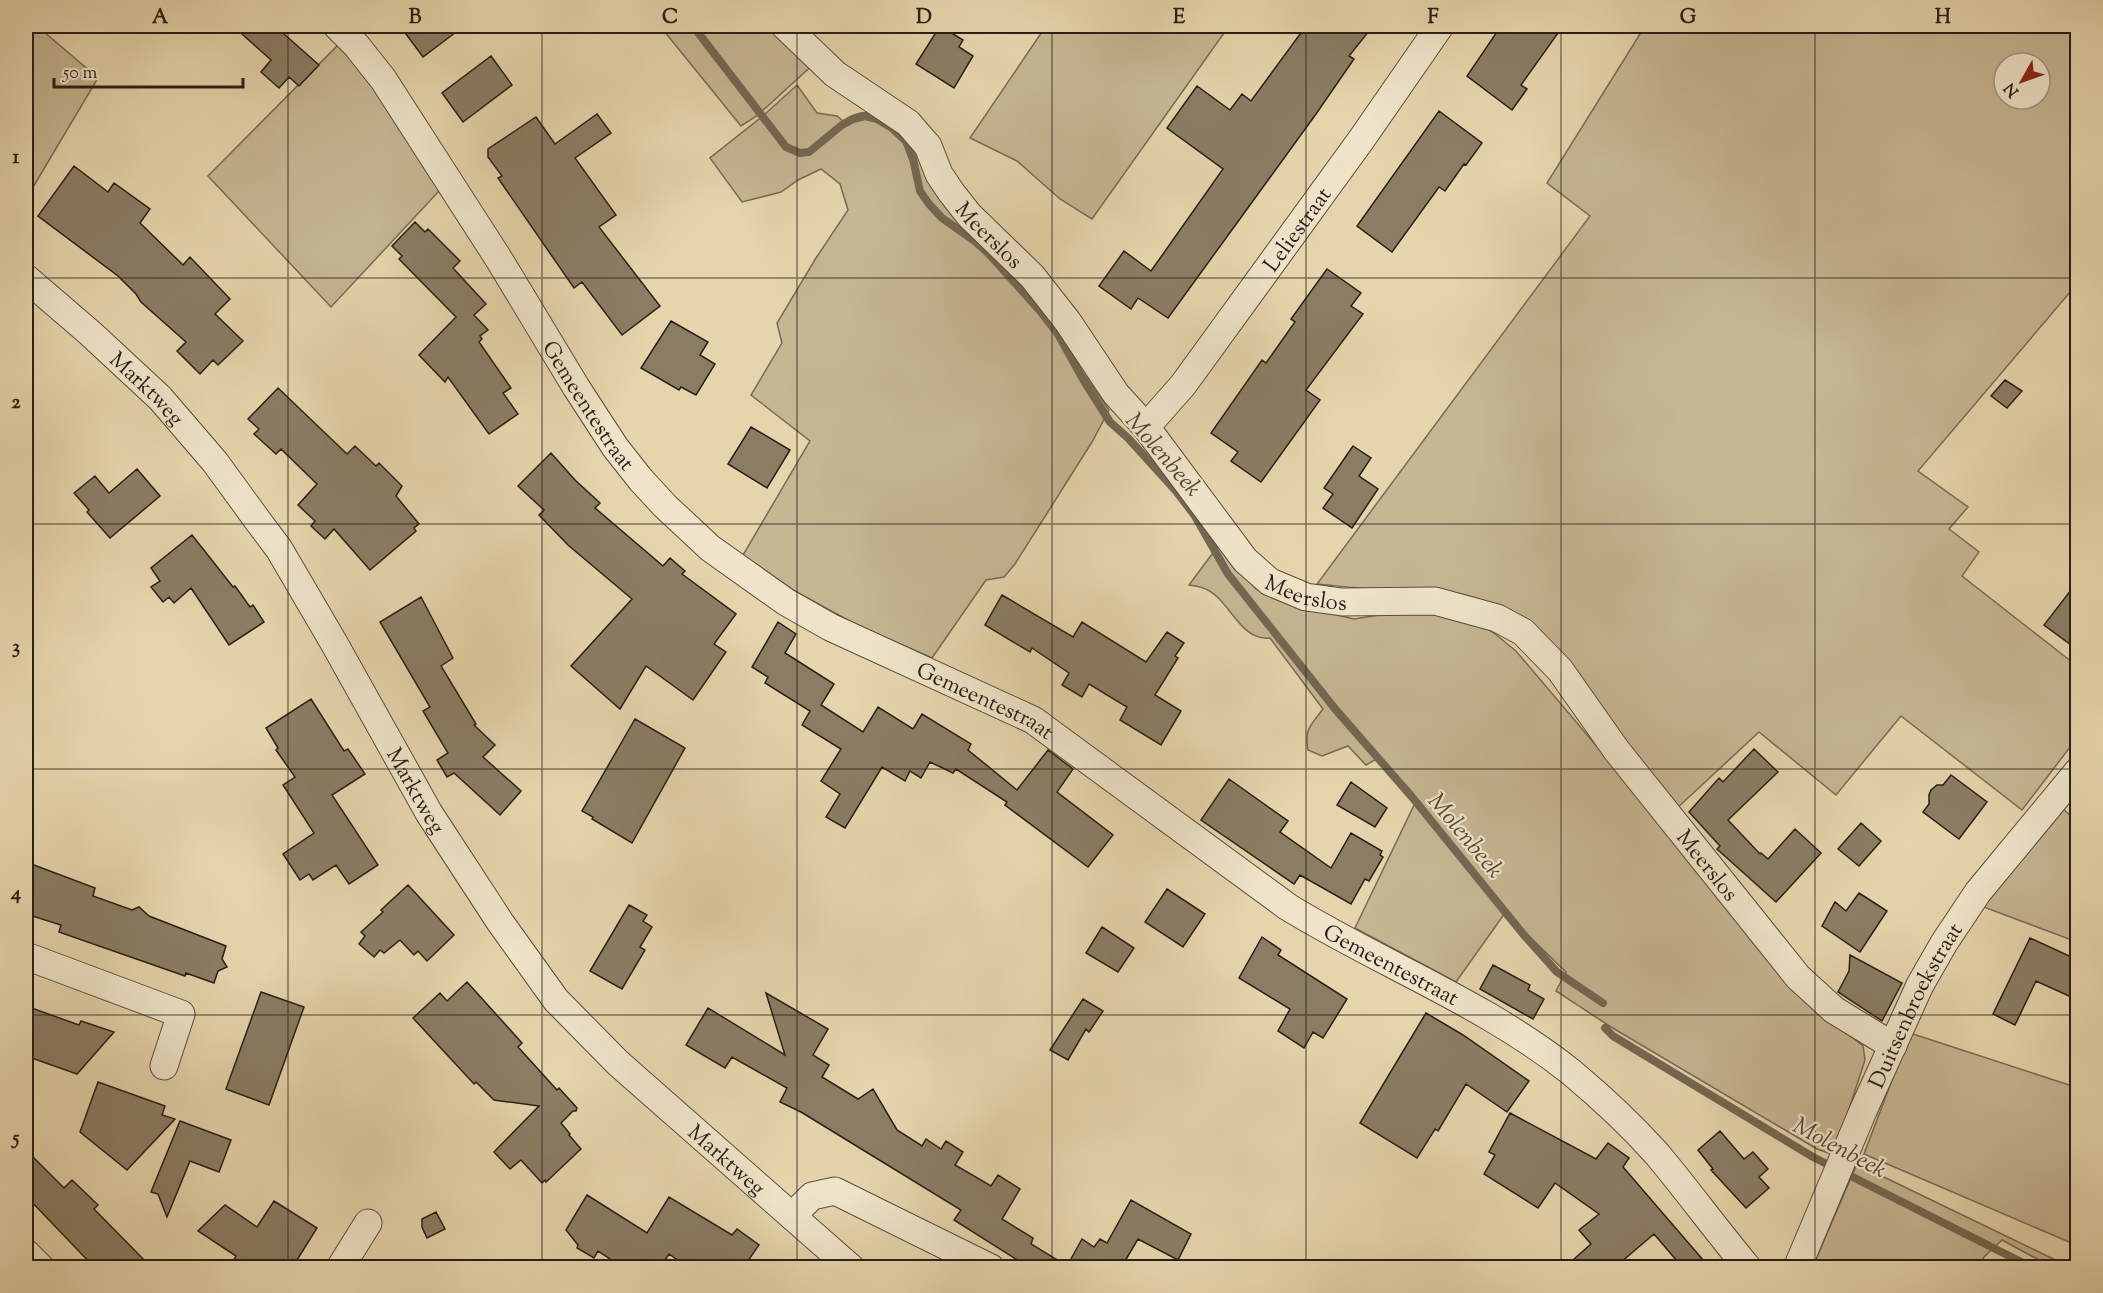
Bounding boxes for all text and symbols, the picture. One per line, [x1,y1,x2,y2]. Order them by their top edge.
text: A [152,4,169,33]
text: B [409,4,422,33]
text: C [662,4,678,33]
text: D [916,4,932,33]
text: E [1173,4,1186,33]
text: F [1427,4,1439,33]
text: G [1680,4,1697,33]
text: H [1935,4,1951,33]
scale bar [54,51,243,89]
north arrow [1992,51,2052,111]
text: 50 m [62,61,98,87]
text: N [1999,77,2025,101]
text: 1 [13,144,20,173]
street label: Leliestraat [1257,181,1341,280]
street label: Meerslos [946,196,1029,278]
street label: Gemeentestraat [533,335,641,479]
street label: Marktweg [101,346,190,434]
text: 2 [11,389,21,418]
water label: Molenbeek [1116,406,1209,505]
street label: Meerslos [1259,568,1347,621]
text: 3 [12,634,20,663]
street label: Gemeentestraat [910,656,1060,749]
street label: Marktweg [377,743,452,841]
water label: Molenbeek [1419,786,1510,886]
street label: Meerslos [1667,824,1745,909]
text: 4 [10,880,21,909]
street label: Duitsenbroekstraat [1862,917,1972,1095]
street label: Gemeentestraat [1317,918,1464,1016]
water label: Molenbeek [1786,1110,1892,1188]
street label: Marktweg [679,1118,771,1205]
text: 5 [11,1125,20,1154]

